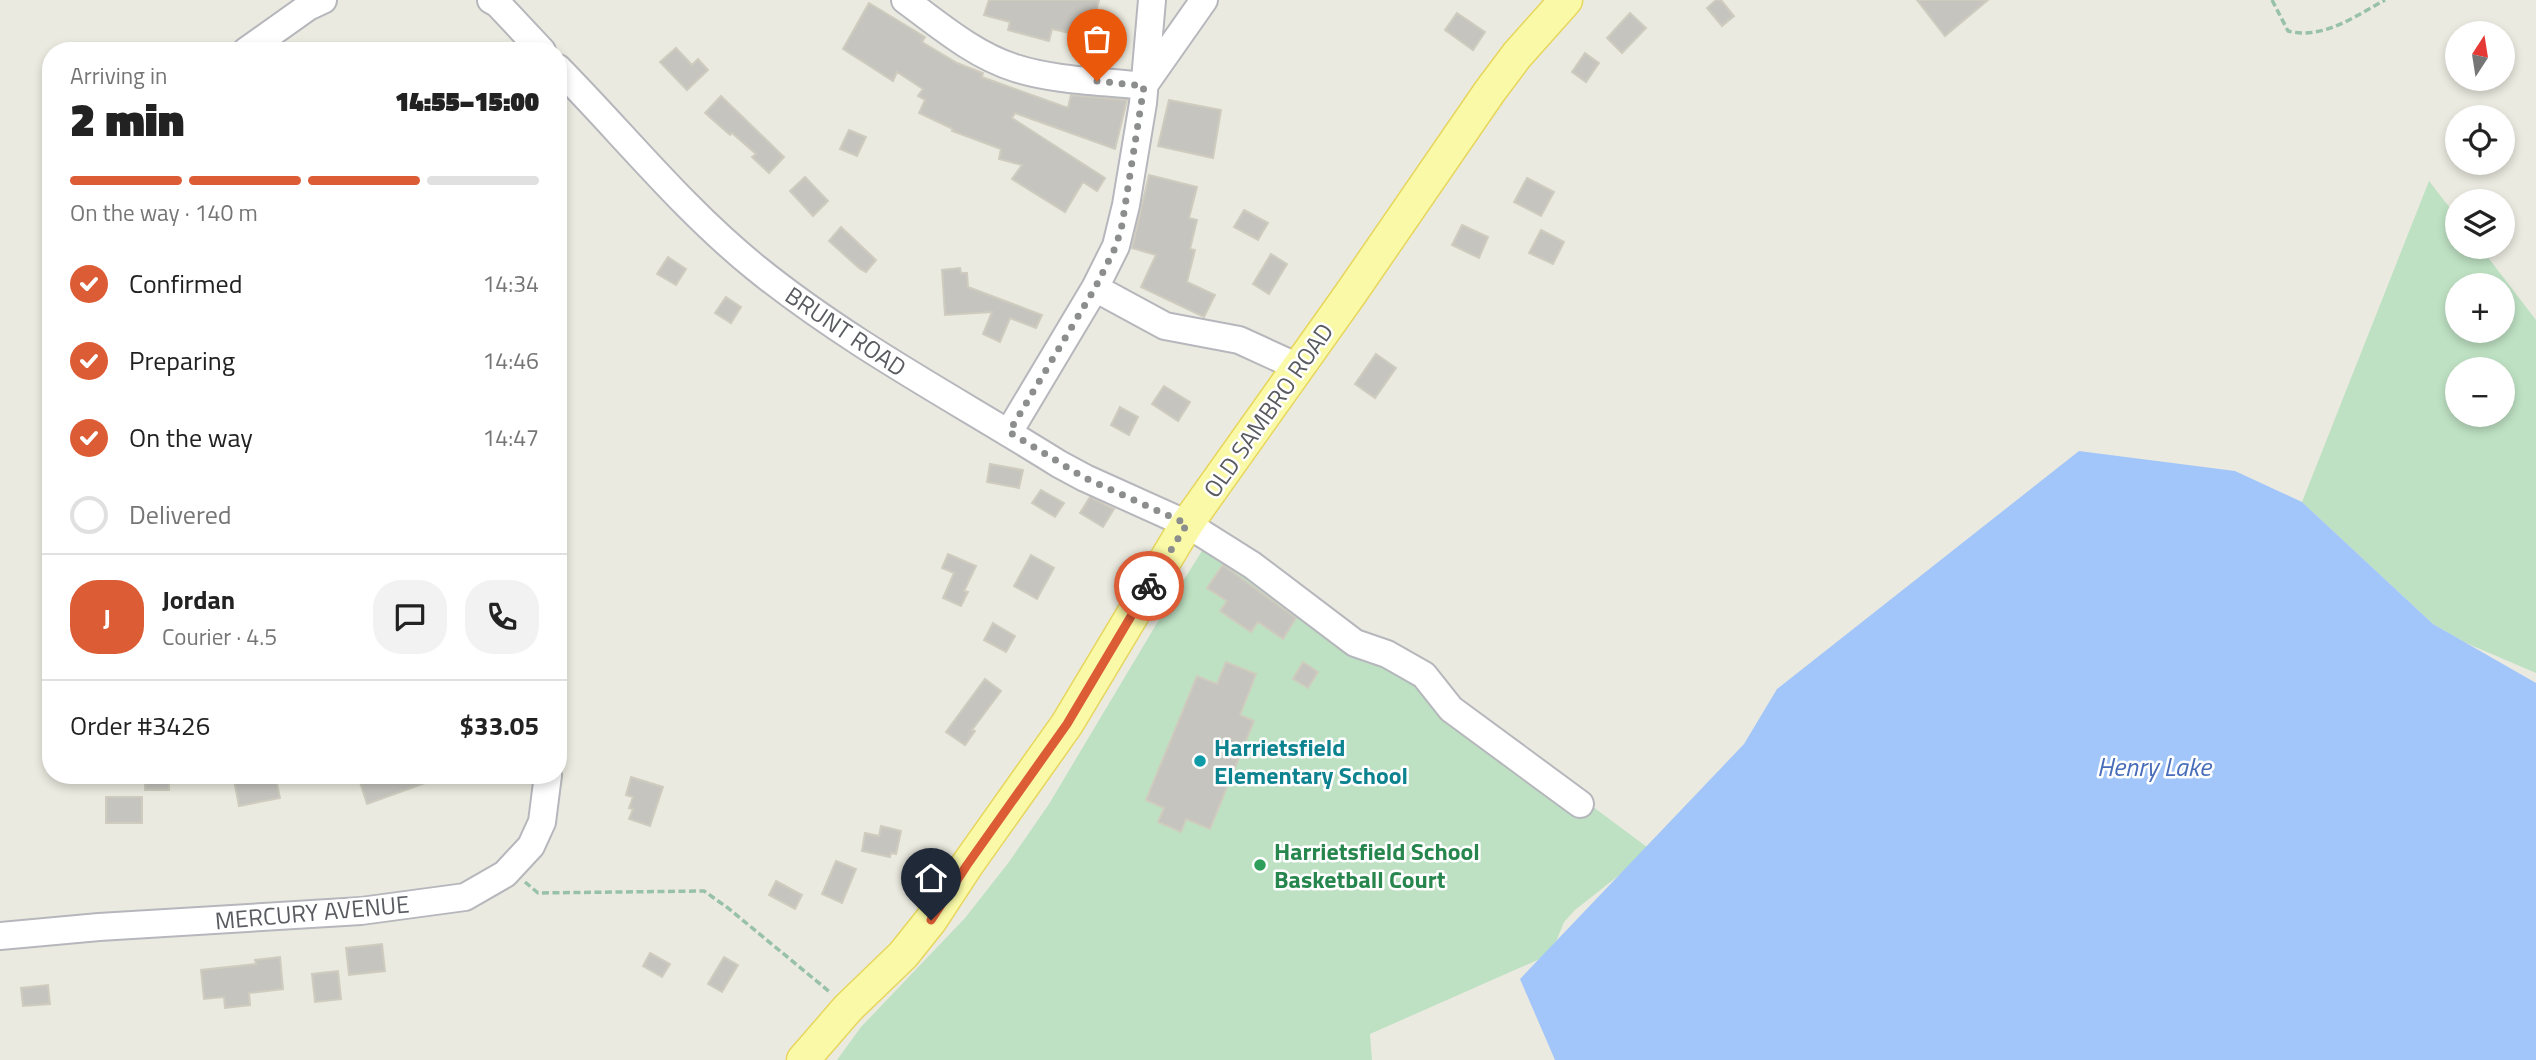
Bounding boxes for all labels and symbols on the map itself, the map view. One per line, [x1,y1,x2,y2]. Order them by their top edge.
pin [1067,9,1127,81]
north arrow [2445,21,2515,91]
street label: BRUNT ROAD [778,277,914,385]
street label: OLD SAMBRO ROAD [1194,315,1342,505]
courier [1114,551,1184,621]
place label: Harrietsfield Elementary School [1214,729,1408,793]
water label: Henry Lake [2097,747,2213,786]
marker: Harrietsfield Elementary School [1192,753,1208,769]
place label: Harrietsfield School Basketball Court [1274,833,1480,897]
pin [901,848,961,920]
marker: Harrietsfield School Basketball Court [1252,857,1268,873]
street label: MERCURY AVENUE [213,886,411,938]

